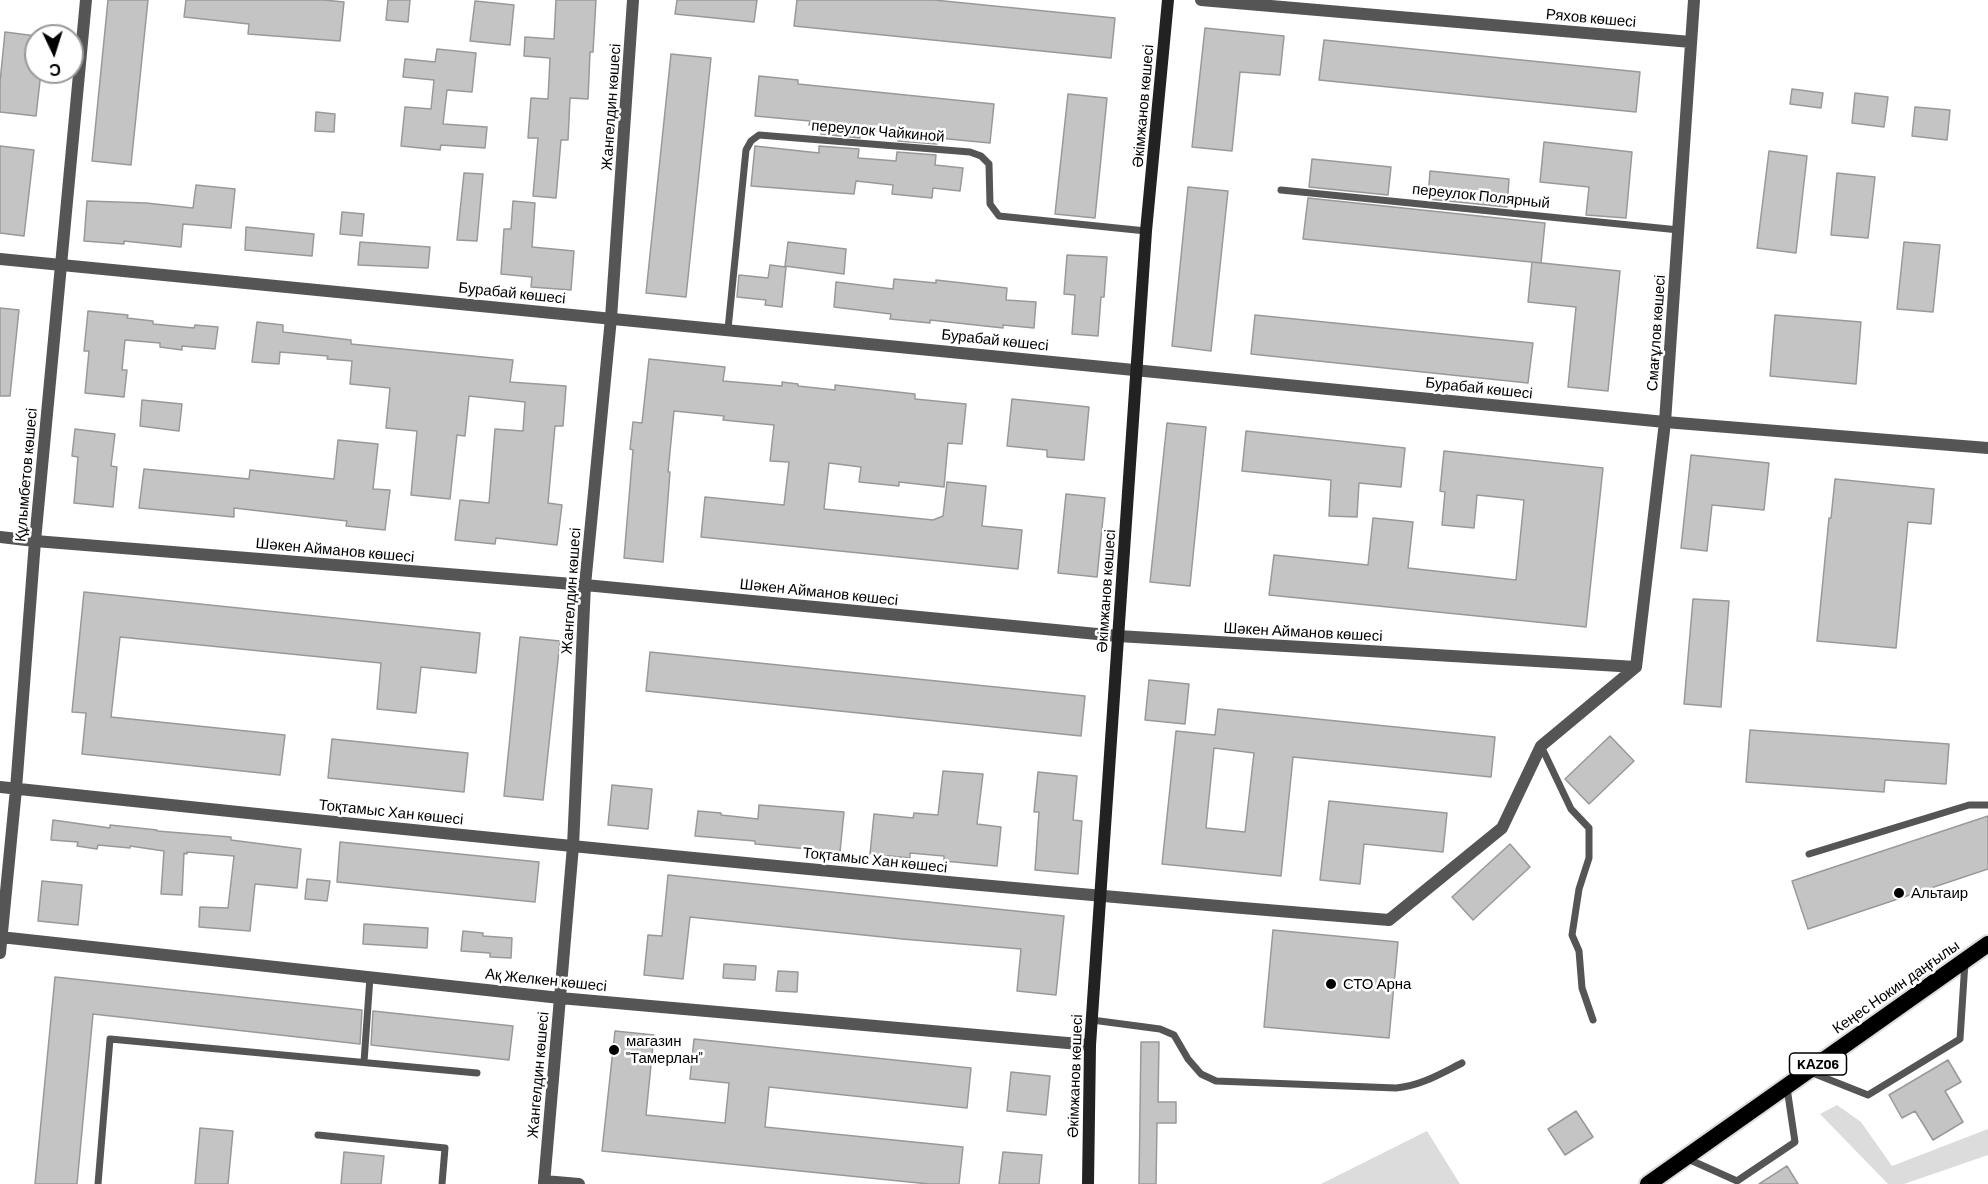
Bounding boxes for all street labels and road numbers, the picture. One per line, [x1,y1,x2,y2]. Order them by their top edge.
street label: Ряхов көшесі [1545,5,1637,31]
street label: Жангелдин көшесі [598,43,624,171]
street label: Әкімжанов көшесі [1129,44,1157,168]
street label: переулок Чайкиной [811,116,945,146]
street label: переулок Полярный [1411,180,1551,212]
street label: Смағұлов көшесі [1643,274,1669,392]
street label: Бурабай көшесі [458,278,566,308]
street label: Бурабай көшесі [941,325,1049,355]
street label: Бурабай көшесі [1425,373,1533,403]
street label: Құлымбетов көшесі [11,407,41,543]
street label: Жангелдин көшесі [558,527,584,655]
street label: Әкімжанов көшесі [1093,529,1119,653]
street label: Шәкен Айманов көшесі [255,534,415,566]
street label: Шәкен Айманов көшесі [739,575,899,609]
street label: Шәкен Айманов көшесі [1223,619,1383,645]
street label: Тоқтамыс Хан көшесі [318,795,464,829]
street label: Тоқтамыс Хан көшесі [802,843,948,877]
street label: Кеңес Нокин даңғылы [1829,936,1963,1038]
street label: Ақ Желкен көшесі [484,965,608,995]
street label: Жангелдин көшесі [524,1011,552,1139]
street label: Әкімжанов көшесі [1064,1014,1086,1138]
road number: KАZ06 [1790,1053,1846,1075]

